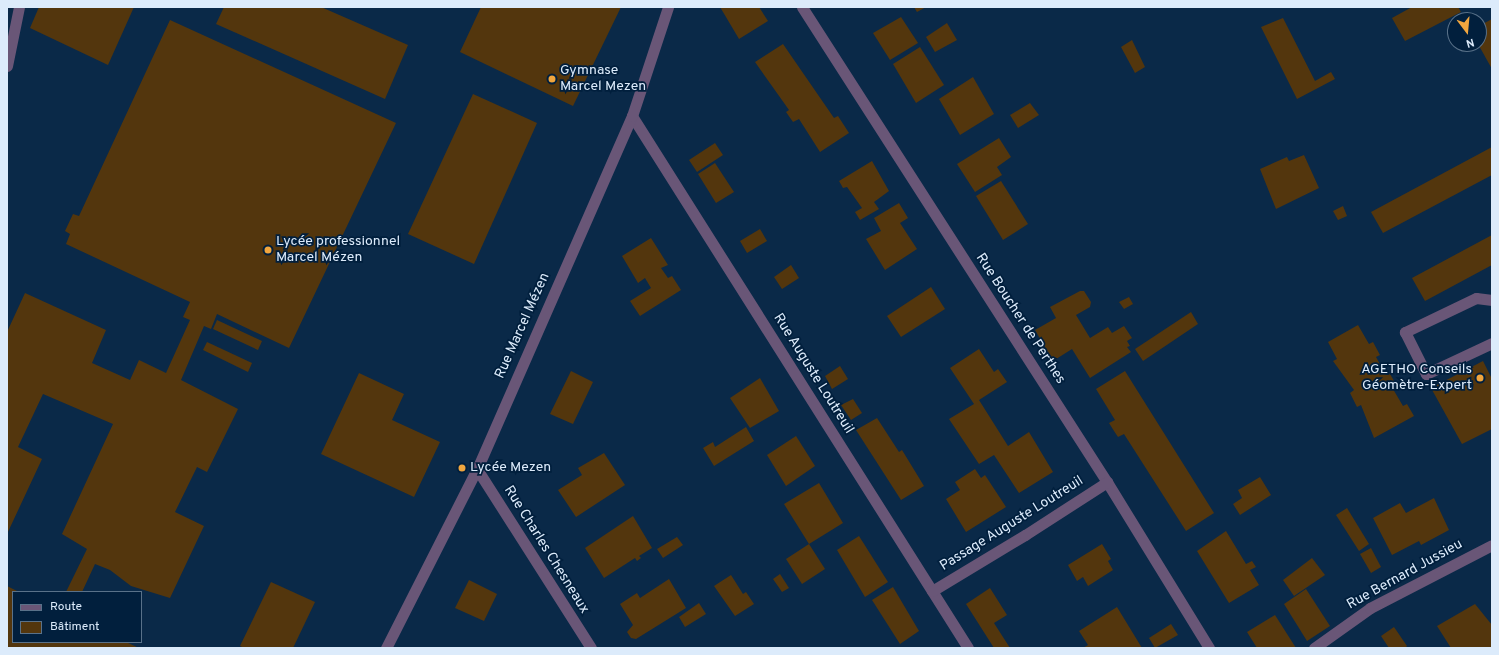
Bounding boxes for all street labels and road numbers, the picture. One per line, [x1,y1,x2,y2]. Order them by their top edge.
street label: Rue Boucher de Perthes [972,251,1068,387]
street label: Rue Marcel Mézen [492,270,554,382]
street label: Rue Auguste Loutreuil [769,311,857,437]
street label: Passage Auguste Loutreuil [937,473,1087,575]
street label: Rue Charles Chesneaux [500,483,592,617]
street label: Rue Bernard Jussieu [1344,536,1466,614]

